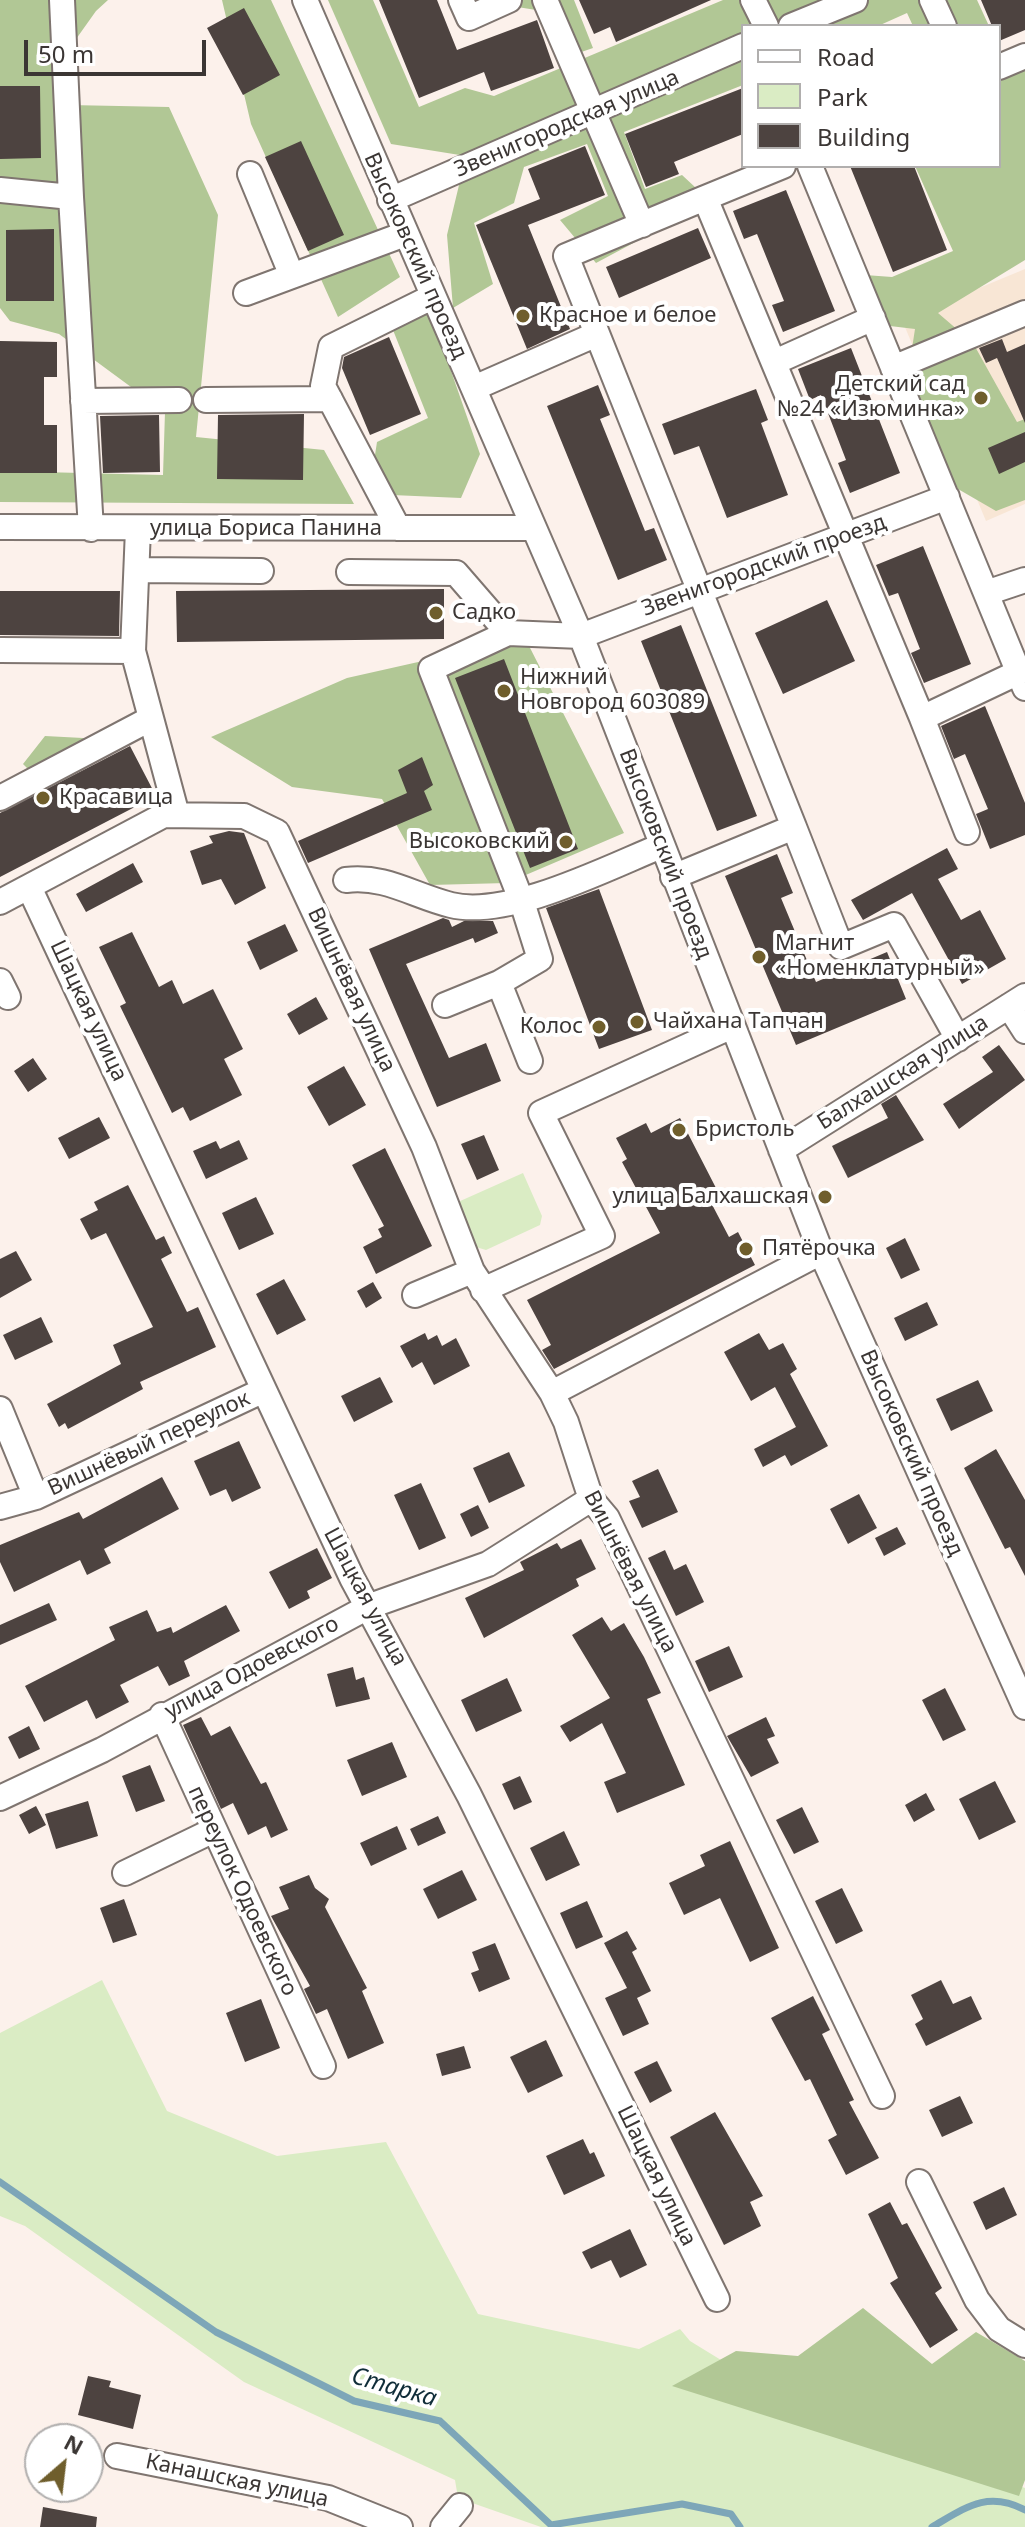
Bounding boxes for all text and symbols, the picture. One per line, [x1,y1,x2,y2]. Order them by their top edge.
scale bar [28,24,210,74]
legend [741,24,1001,168]
text: 50 m [38,37,94,70]
text: Road [817,40,875,73]
street label: Звенигородская улица [451,65,683,183]
text: Park [817,80,868,113]
text: Building [817,120,910,153]
street label: Высоковский проезд [358,149,472,363]
place label: Красное и белое [539,303,716,329]
marker: Красное и белое [514,307,532,325]
place label: Детский сад №24 «Изюминка» [777,372,965,424]
marker: Детский сад №24 «Изюминка» [972,389,990,407]
street label: Звенигородский проезд [638,509,890,623]
street label: улица Бориса Панина [150,516,382,542]
place label: Садко [452,600,516,626]
marker: Садко [427,604,445,622]
place label: Нижний Новгород 603089 [520,665,705,716]
marker: Нижний Новгород 603089 [495,682,513,700]
street label: Высоковский проезд [613,745,717,963]
place label: Красавица [59,785,173,811]
marker: Красавица [34,789,52,807]
place label: Высоковский [409,829,550,855]
marker: Высоковский [557,833,575,851]
street label: Вишнёвая улица [301,903,401,1077]
place label: Магнит «Номенклатурный» [775,931,985,982]
street label: Шацкая улица [44,936,132,1086]
marker: Магнит «Номенклатурный» [750,948,768,966]
place label: Чайхана Тапчан [653,1009,824,1035]
street label: Балхашская улица [813,1010,993,1136]
marker: Чайхана Тапчан [628,1013,646,1031]
place label: Колос [520,1014,583,1040]
marker: Колос [590,1018,608,1036]
place label: Бристоль [695,1117,794,1143]
marker: Бристоль [670,1121,688,1139]
place label: улица Балхашская [613,1184,809,1210]
marker: улица Балхашская [816,1188,834,1206]
place label: Пятёрочка [762,1236,876,1262]
marker: Пятёрочка [737,1240,755,1258]
street label: Высоковский проезд [854,1346,968,1560]
street label: Вишнёвый переулок [44,1386,254,1502]
street label: Вишнёвая улица [578,1486,682,1658]
street label: Шацкая улица [317,1523,413,1671]
street label: улица Одоевского [161,1611,343,1725]
street label: переулок Одоевского [182,1782,302,2000]
street label: Шацкая улица [611,2102,701,2250]
water label: Старка [348,2362,440,2414]
north arrow [24,2423,104,2503]
text: N [59,2426,89,2461]
street label: Канашская улица [143,2449,331,2513]

